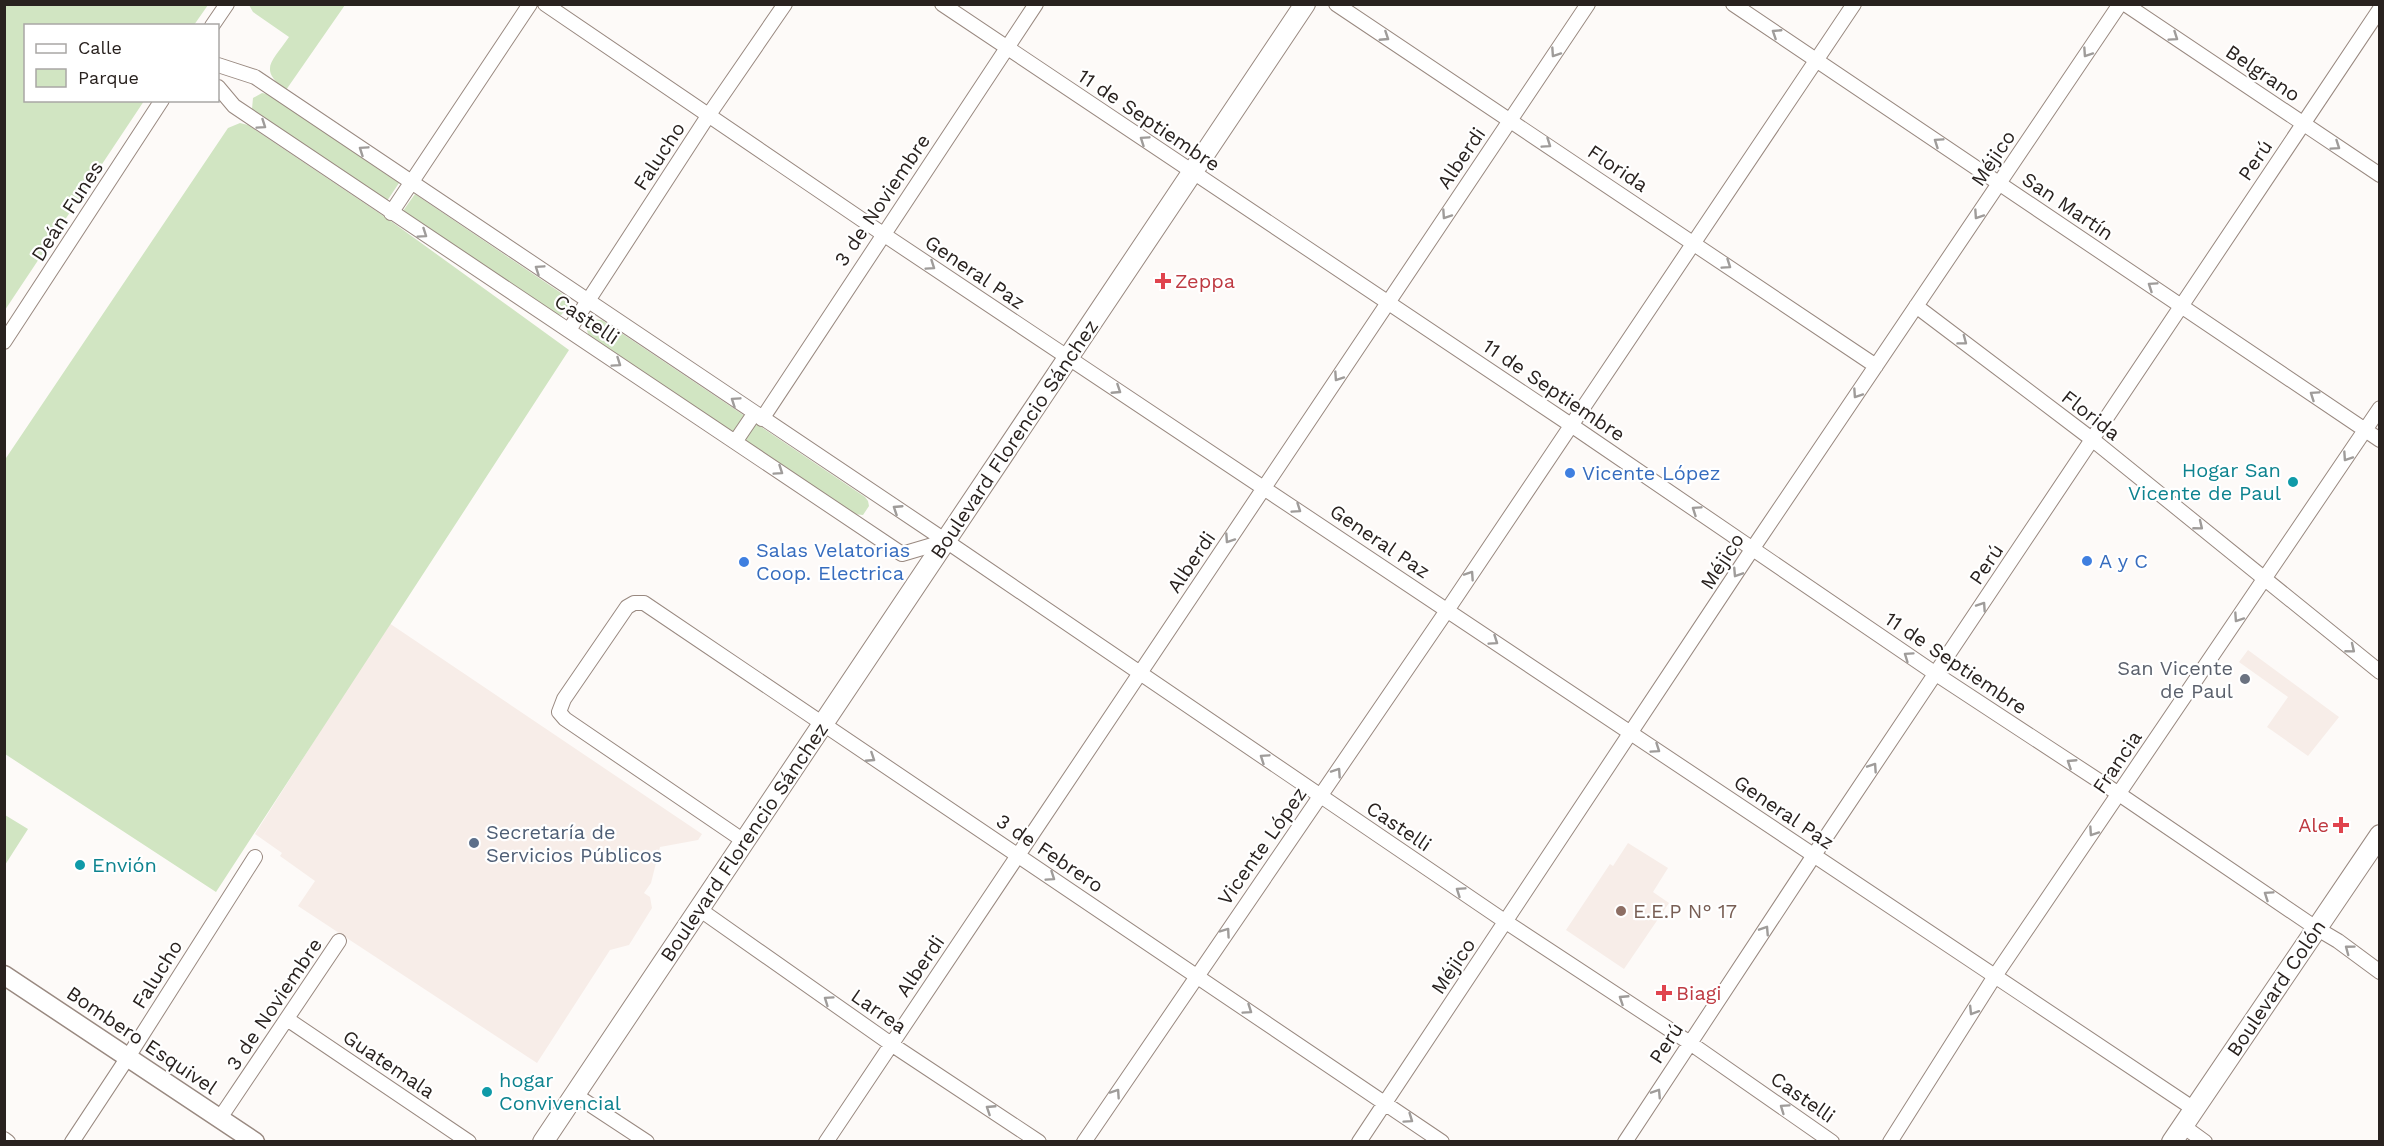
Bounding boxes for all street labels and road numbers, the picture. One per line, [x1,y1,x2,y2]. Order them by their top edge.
street label: Belgrano [2221,39,2305,107]
street label: 11 de Septiembre [1073,64,1225,176]
street label: Falucho [628,117,690,195]
street label: Alberdi [1432,123,1490,193]
street label: Méjico [1966,125,2020,191]
street label: 3 de Noviembre [829,129,935,271]
street label: Perú [2233,135,2277,185]
street label: Florida [1583,139,1653,197]
street label: Deán Funes [26,156,108,266]
street label: San Martín [2018,167,2118,245]
street label: General Paz [920,230,1030,314]
street label: Castelli [550,289,624,349]
street label: Boulevard Florencio Sánchez [925,315,1103,563]
street label: 11 de Septiembre [1478,334,1630,446]
street label: Florida [2057,385,2125,445]
street label: General Paz [1325,499,1435,583]
street label: Alberdi [1162,527,1220,597]
street label: Méjico [1695,528,1749,594]
street label: Perú [1964,539,2008,589]
street label: 11 de Septiembre [1880,607,2032,719]
street label: Boulevard Florencio Sánchez [655,718,833,966]
street label: Francia [2087,726,2147,798]
street label: General Paz [1729,770,1839,854]
street label: Vicente López [1212,782,1312,910]
street label: Castelli [1362,796,1436,856]
street label: 3 de Febrero [992,808,1108,898]
street label: Boulevard Colón [2221,915,2331,1061]
street label: Alberdi [891,931,949,1001]
street label: 3 de Noviembre [221,933,327,1075]
street label: Méjico [1426,933,1480,999]
street label: Falucho [127,935,187,1013]
street label: Bombero Esquivel [62,981,222,1099]
street label: Larrea [847,983,911,1039]
street label: Perú [1644,1018,1688,1068]
street label: Guatemala [339,1025,439,1103]
street label: Castelli [1766,1066,1840,1128]

